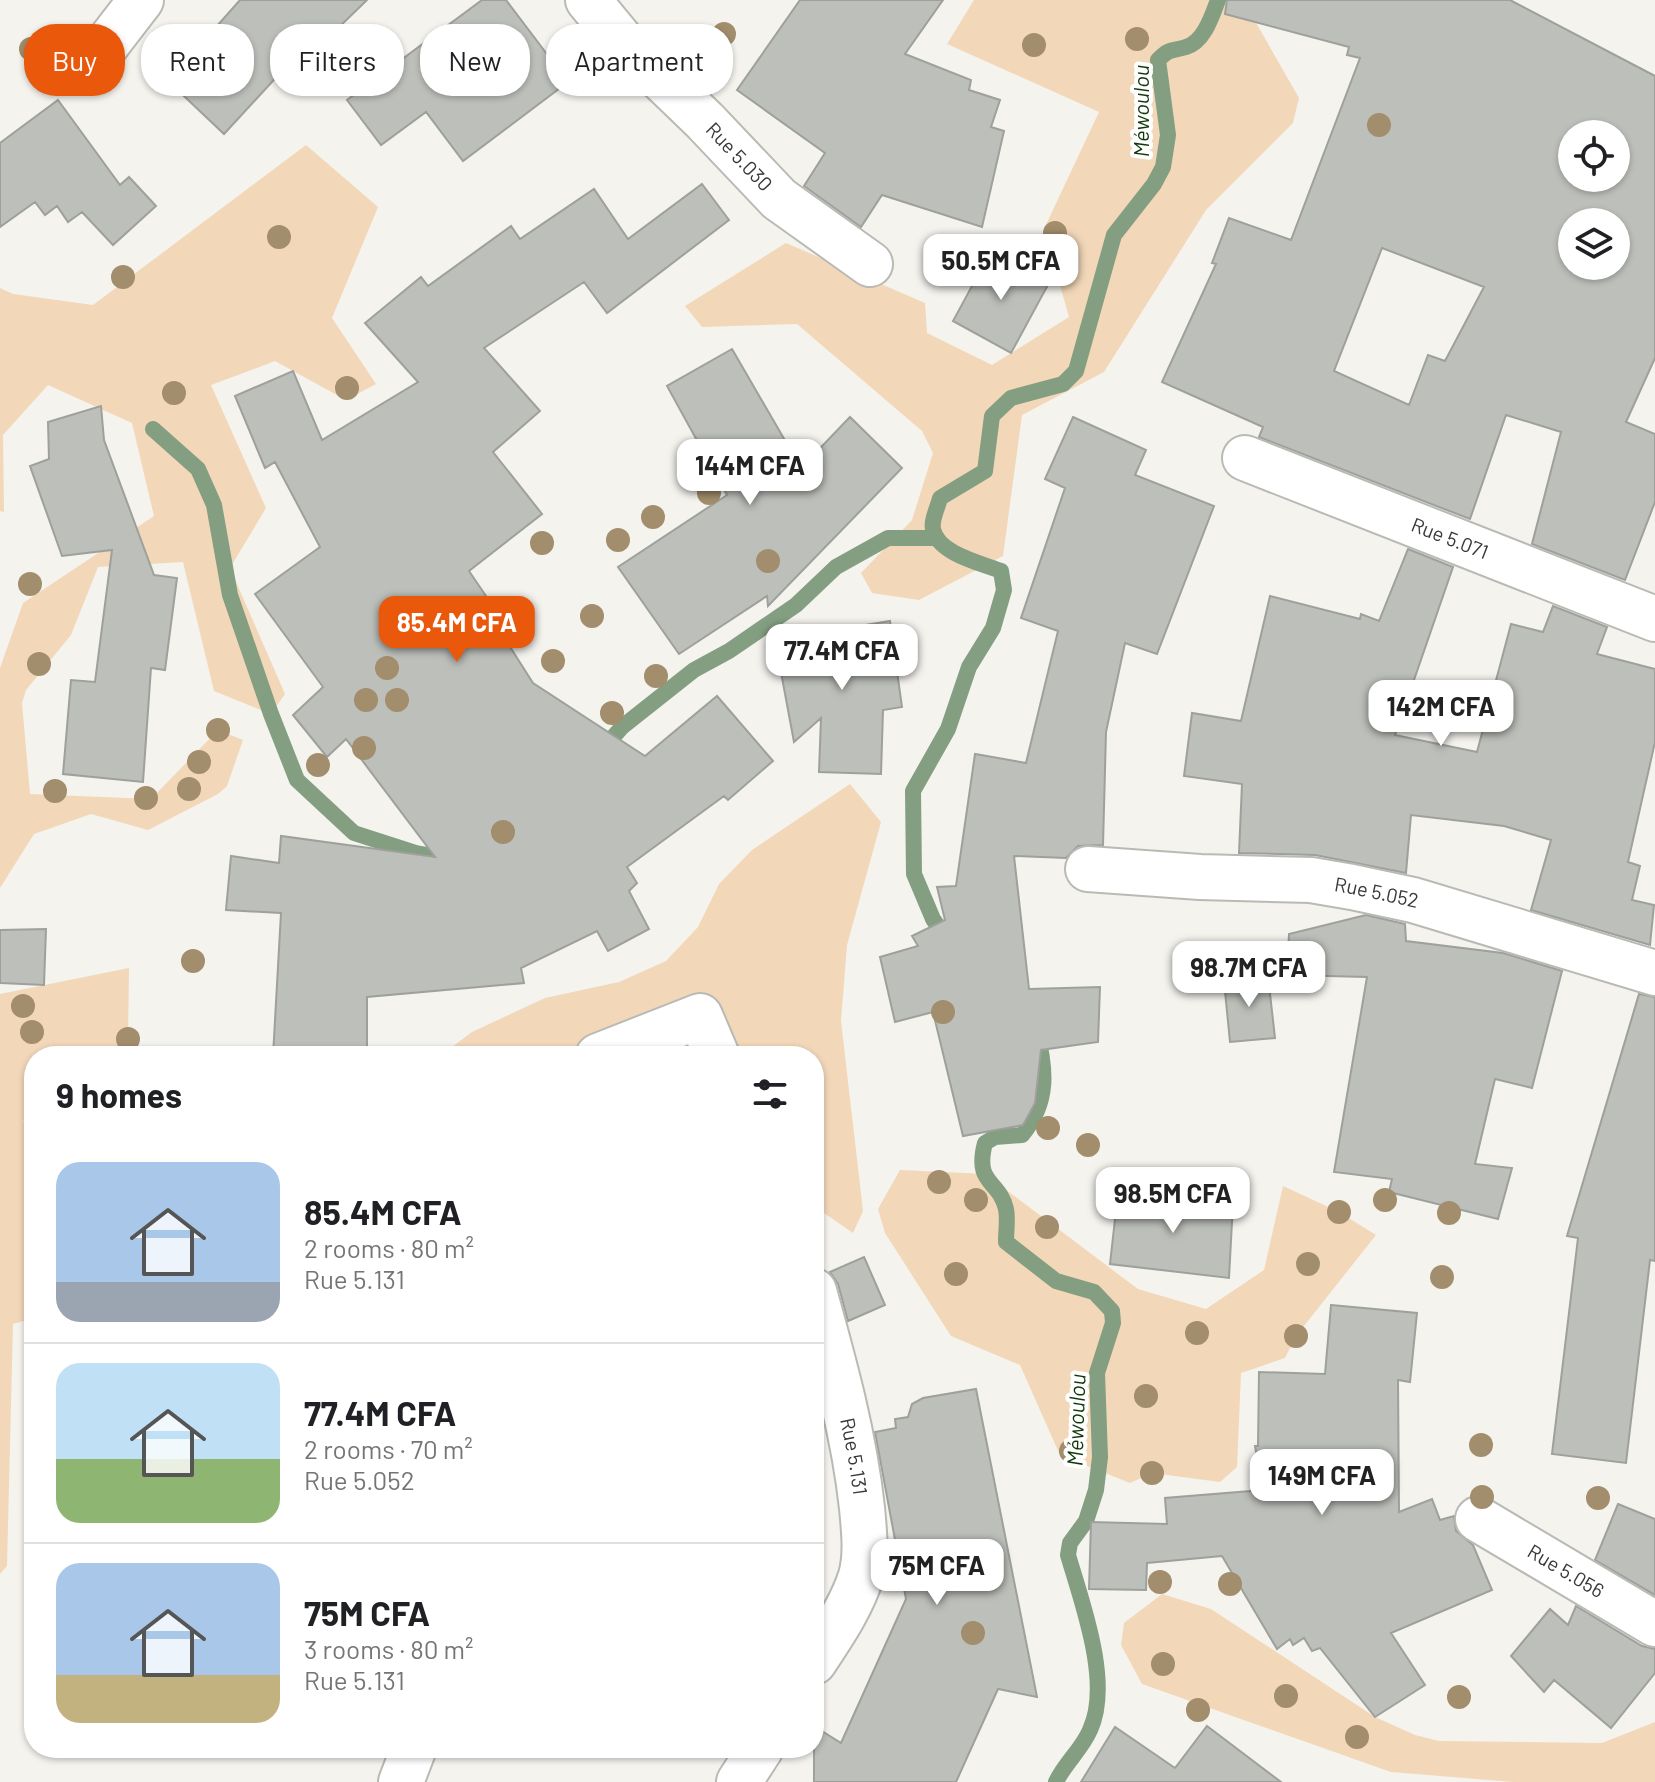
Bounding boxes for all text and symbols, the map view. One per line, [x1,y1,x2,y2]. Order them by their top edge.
chip: Buy [24,24,125,96]
chip: Rent [141,24,254,96]
chip: Filters [270,24,404,96]
chip: New [420,24,530,96]
chip: Apartment [546,24,733,96]
water label: Méwoulou [1127,65,1153,157]
street label: Rue 5.030 [702,117,778,196]
map controls [1558,120,1630,280]
button: locate [1558,120,1630,192]
button: layers [1558,208,1630,280]
pin: 50.5M CFA [909,234,1093,302]
text: 50.5M CFA [941,244,1061,275]
pin: 144M CFA [667,439,833,507]
text: 144M CFA [695,449,805,480]
street label: Rue 5.071 [1408,512,1492,563]
pin: 85.4M CFA [365,596,549,664]
text: 85.4M CFA [397,606,517,637]
pin: 77.4M CFA [750,624,934,692]
text: 77.4M CFA [784,634,900,665]
pin: 142M CFA [1358,680,1524,748]
text: 142M CFA [1386,690,1496,721]
street label: Rue 5.052 [1333,871,1421,912]
pin: 98.7M CFA [1157,941,1341,1009]
text: 98.7M CFA [1190,951,1308,982]
icon: filters [748,1072,792,1116]
text: 9 homes [56,1074,182,1115]
pin: 98.5M CFA [1081,1167,1265,1235]
text: 98.5M CFA [1114,1177,1232,1208]
text: 85.4M CFA [304,1191,461,1232]
icon: home [120,1194,216,1290]
text: 2 rooms · 80 m² [304,1232,474,1263]
text: Rue 5.131 [304,1263,405,1294]
water label: Méwoulou [1060,1373,1090,1467]
text: 77.4M CFA [304,1392,456,1433]
icon: home [120,1395,216,1491]
street label: Rue 5.131 [836,1415,873,1496]
text: 2 rooms · 70 m² [304,1433,473,1464]
pin: 149M CFA [1239,1449,1405,1517]
text: 149M CFA [1268,1459,1376,1490]
text: Rue 5.052 [304,1464,415,1495]
street label: Rue 5.056 [1524,1538,1609,1602]
pin: 75M CFA [863,1539,1011,1607]
text: 75M CFA [889,1549,985,1580]
text: 75M CFA [304,1592,430,1633]
icon: home [120,1595,216,1691]
text: 3 rooms · 80 m² [304,1633,474,1664]
text: Rue 5.131 [304,1664,405,1695]

